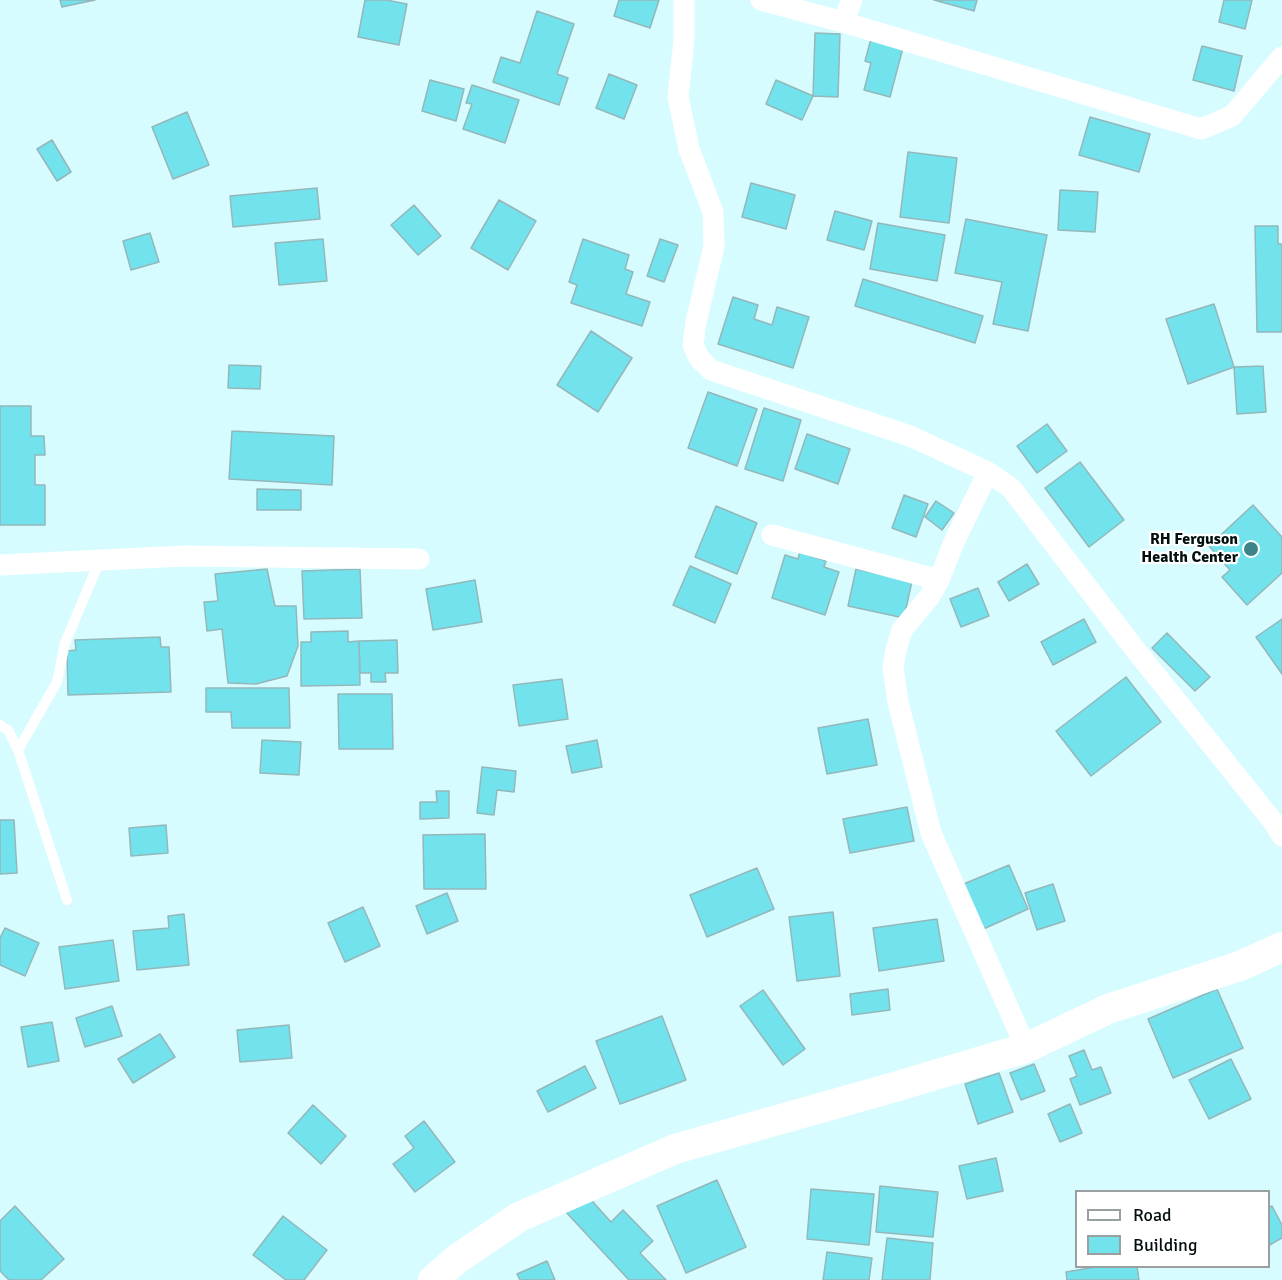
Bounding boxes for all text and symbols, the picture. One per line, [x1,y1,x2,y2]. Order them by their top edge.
place label: RH Ferguson Health Center [1141,530,1238,568]
marker: RH Ferguson Health Center [1242,540,1260,558]
legend [1075,1190,1270,1268]
text: Road [1133,1204,1172,1226]
text: Building [1133,1234,1197,1256]

